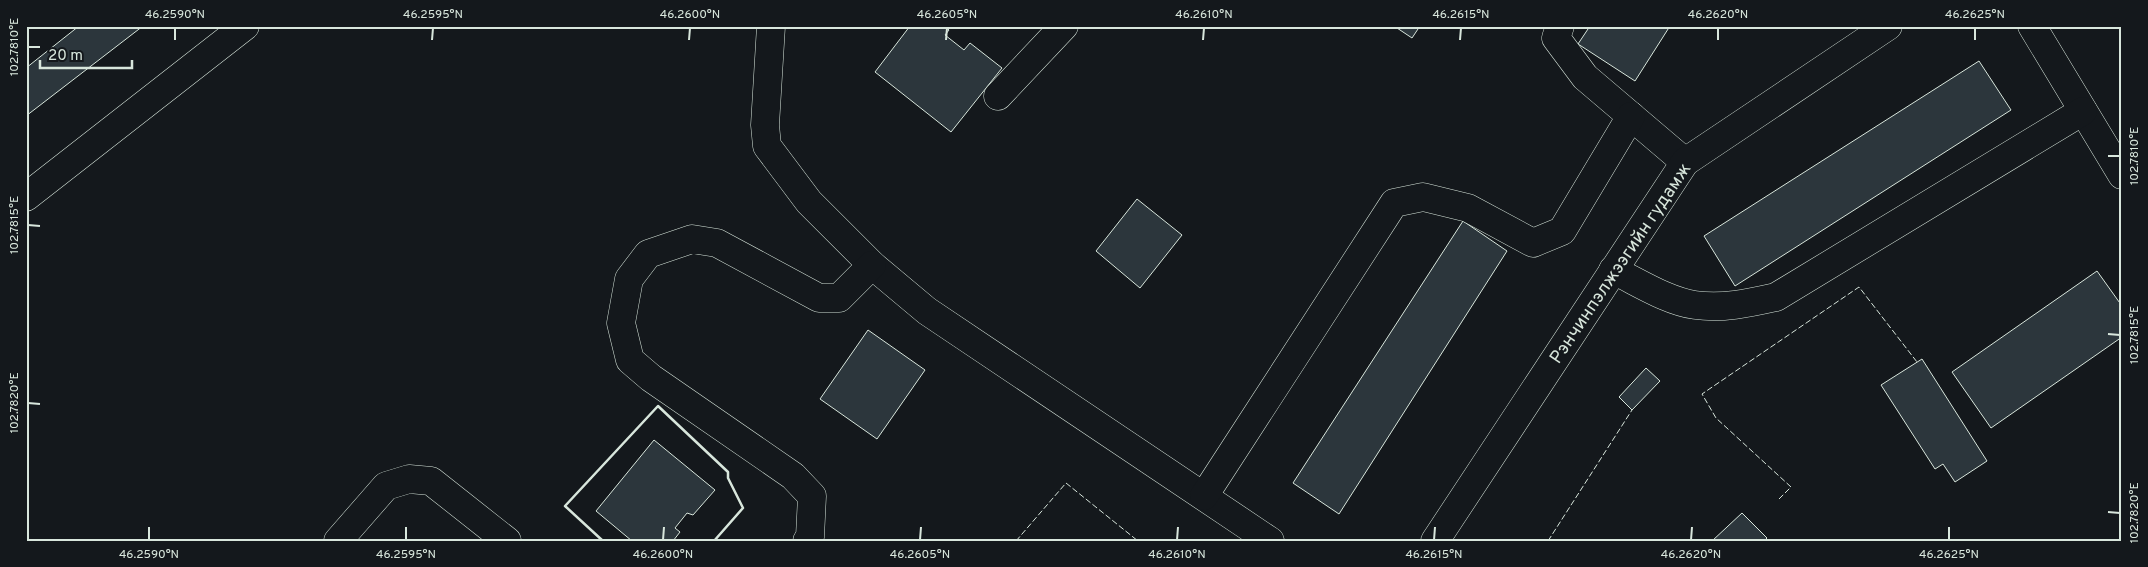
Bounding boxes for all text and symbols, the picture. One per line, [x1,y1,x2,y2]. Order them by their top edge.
text: 46.2590°N [145,7,205,23]
text: 46.2595°N [403,7,463,23]
text: 46.2600°N [660,7,720,23]
text: 46.2605°N [917,7,977,23]
text: 46.2610°N [1175,7,1233,23]
text: 46.2615°N [1432,7,1490,23]
text: 46.2620°N [1688,7,1748,23]
text: 46.2625°N [1945,7,2005,23]
text: 102.7810°E [7,18,23,76]
scale bar [40,38,132,70]
text: 20 m [48,47,83,66]
text: 102.7810°E [2127,127,2143,185]
street label: Рэнчинпэлжээгийн гудамж [1545,159,1697,369]
text: 102.7815°E [7,196,23,254]
text: 102.7815°E [2127,306,2143,364]
text: 102.7820°E [7,372,23,434]
text: 102.7820°E [2127,482,2143,544]
text: 46.2590°N [119,547,179,563]
text: 46.2595°N [376,547,436,563]
text: 46.2600°N [633,547,693,563]
text: 46.2605°N [890,547,950,563]
text: 46.2610°N [1148,547,1206,563]
text: 46.2615°N [1405,547,1463,563]
text: 46.2620°N [1661,547,1721,563]
text: 46.2625°N [1919,547,1979,563]

